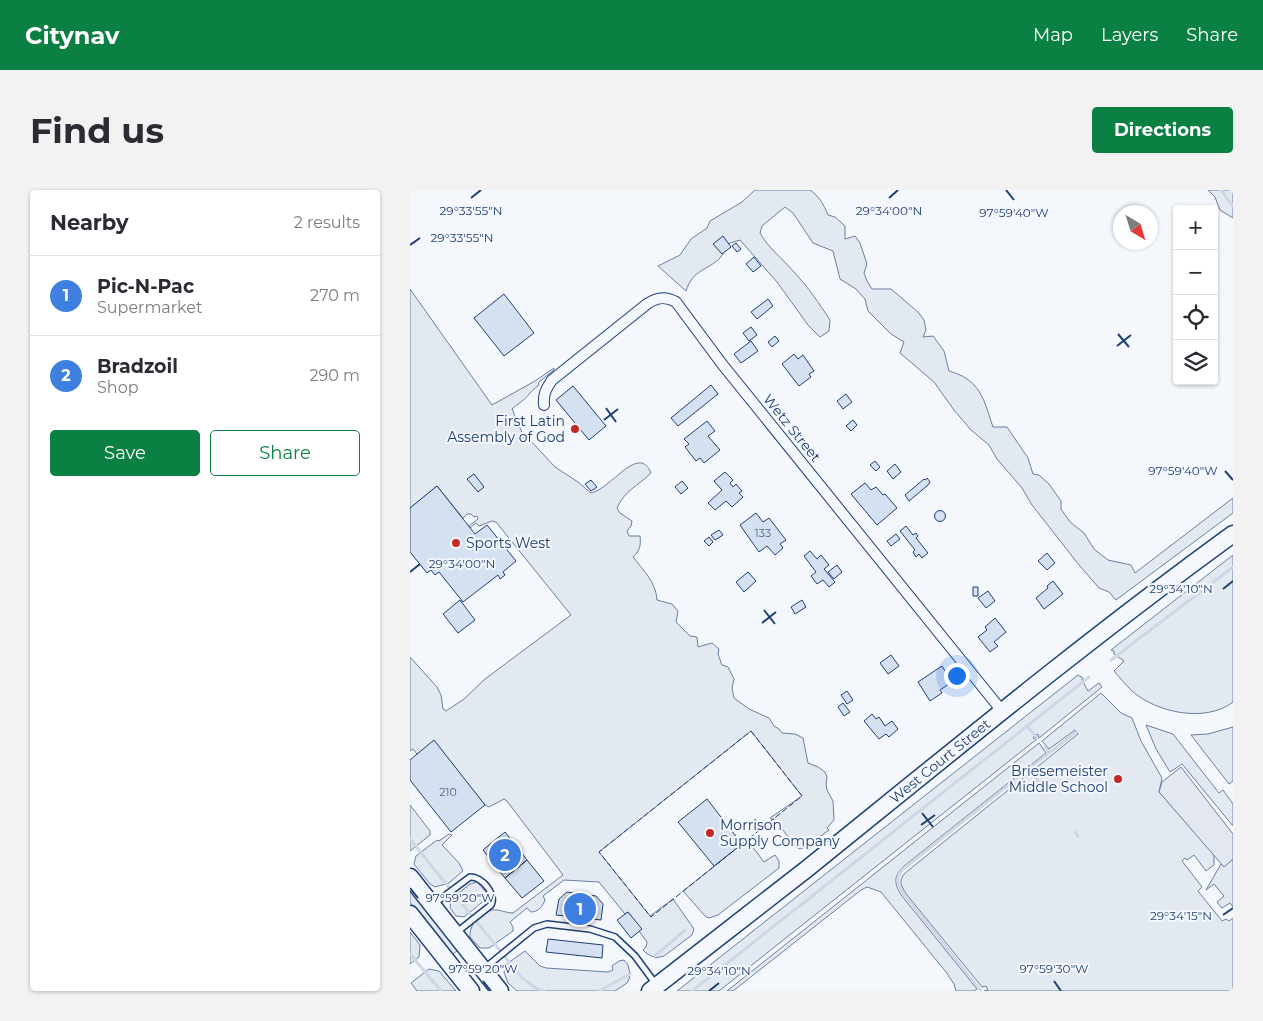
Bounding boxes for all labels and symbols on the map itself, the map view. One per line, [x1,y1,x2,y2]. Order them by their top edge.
text: 29°33'55"N [439,203,503,218]
text: 29°34'00"N [856,203,922,218]
text: 97°59'40"W [979,205,1049,220]
north arrow [1113,205,1158,250]
text: 29°33'55"N [430,230,494,245]
street label: Wetz Street [759,390,825,466]
place label: First Latin Assembly of God [447,412,565,446]
marker: First Latin Assembly of God [569,423,581,435]
text: 97°59'40"W [1148,463,1218,478]
house number: 133 [755,526,771,540]
place label: Sports West [466,534,551,552]
marker: Sports West [450,537,462,549]
text: 29°34'00"N [429,556,495,571]
text: 29°34'10"N [1149,581,1213,596]
your location [944,663,970,689]
street label: West Court Street [886,715,994,807]
place label: Briesemeister Middle School [1009,762,1108,796]
marker: Briesemeister Middle School [1112,773,1124,785]
house number: 210 [439,785,457,799]
place label: Morrison Supply Company [720,816,840,850]
marker: Morrison Supply Company [704,827,716,839]
pin: 2 [489,836,521,874]
text: 97°59'20"W [425,890,495,905]
pin: 1 [564,890,596,928]
text: 29°34'15"N [1150,908,1212,923]
text: 97°59'20"W [448,961,518,976]
text: 97°59'30"W [1020,961,1088,976]
text: 29°34'10"N [687,963,751,978]

